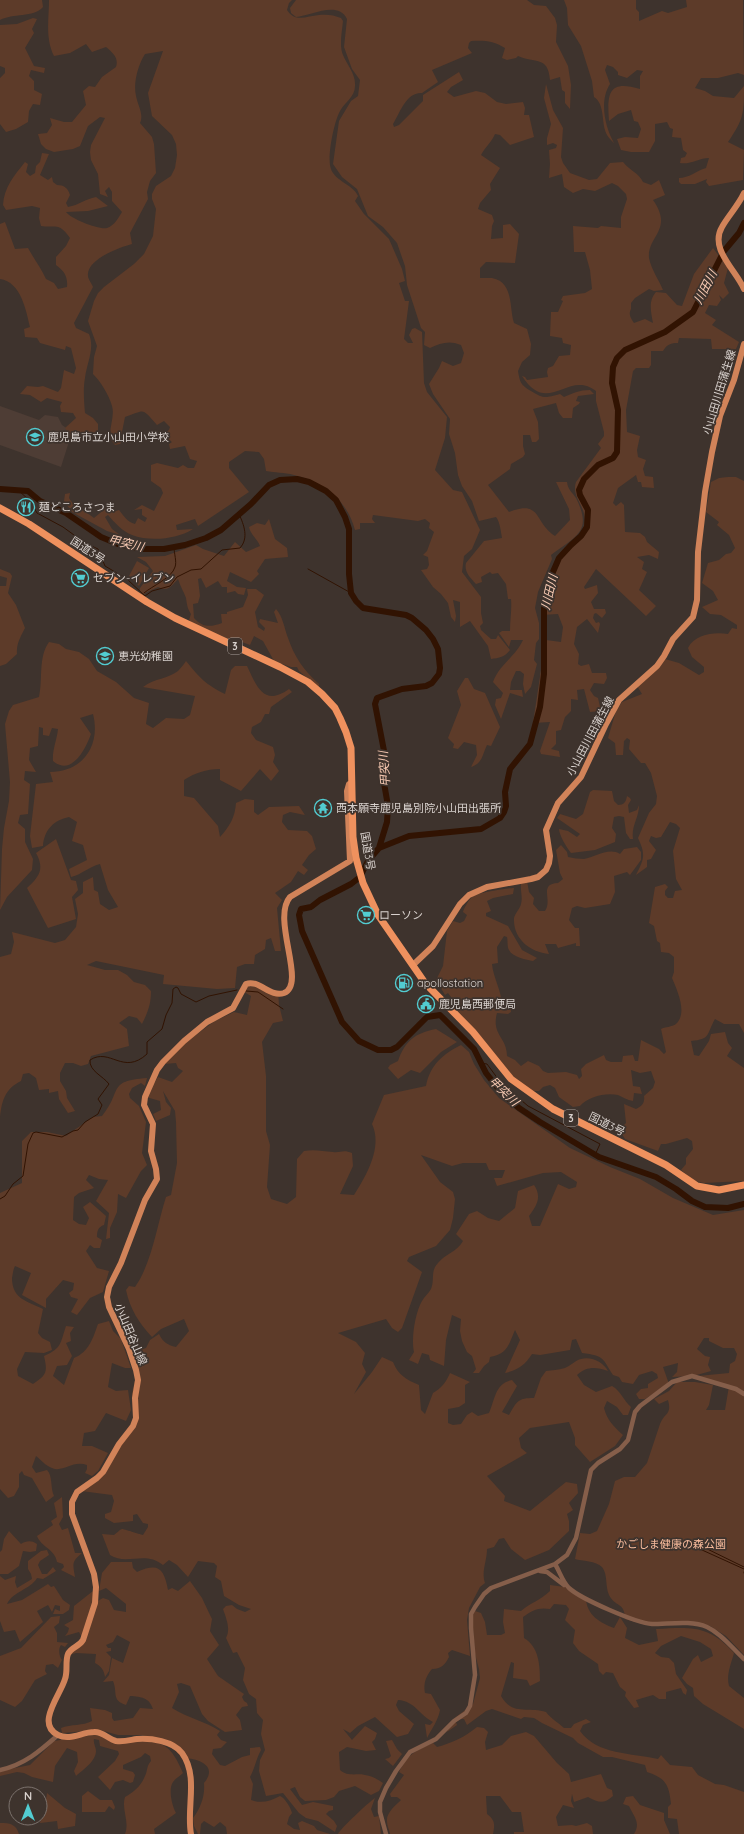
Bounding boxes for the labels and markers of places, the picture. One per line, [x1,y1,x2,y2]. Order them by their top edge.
school or university icon: 鹿児島市立小山田小学校 [25,427,45,447]
place label: 鹿児島市立小山田小学校 [48,430,169,444]
restaurant icon: 麺どころさつま [16,497,36,517]
place label: 麺どころさつま [39,500,116,514]
supermarket icon: セブン-イレブン [70,568,90,588]
place label: セブン-イレブン [93,571,174,585]
school or university icon: 恵光幼稚園 [95,646,115,666]
place label: 恵光幼稚園 [118,649,173,663]
temple icon: 西本願寺鹿児島別院小山田出張所 [313,798,333,818]
place label: 西本願寺鹿児島別院小山田出張所 [336,801,502,815]
supermarket icon: ローソン [356,905,376,925]
place label: ローソン [379,908,423,922]
fuel station icon: apollostation [394,973,414,993]
place label: apollostation [417,976,483,990]
public building icon: 鹿児島西郵便局 [416,994,436,1014]
place label: 鹿児島西郵便局 [439,997,516,1011]

